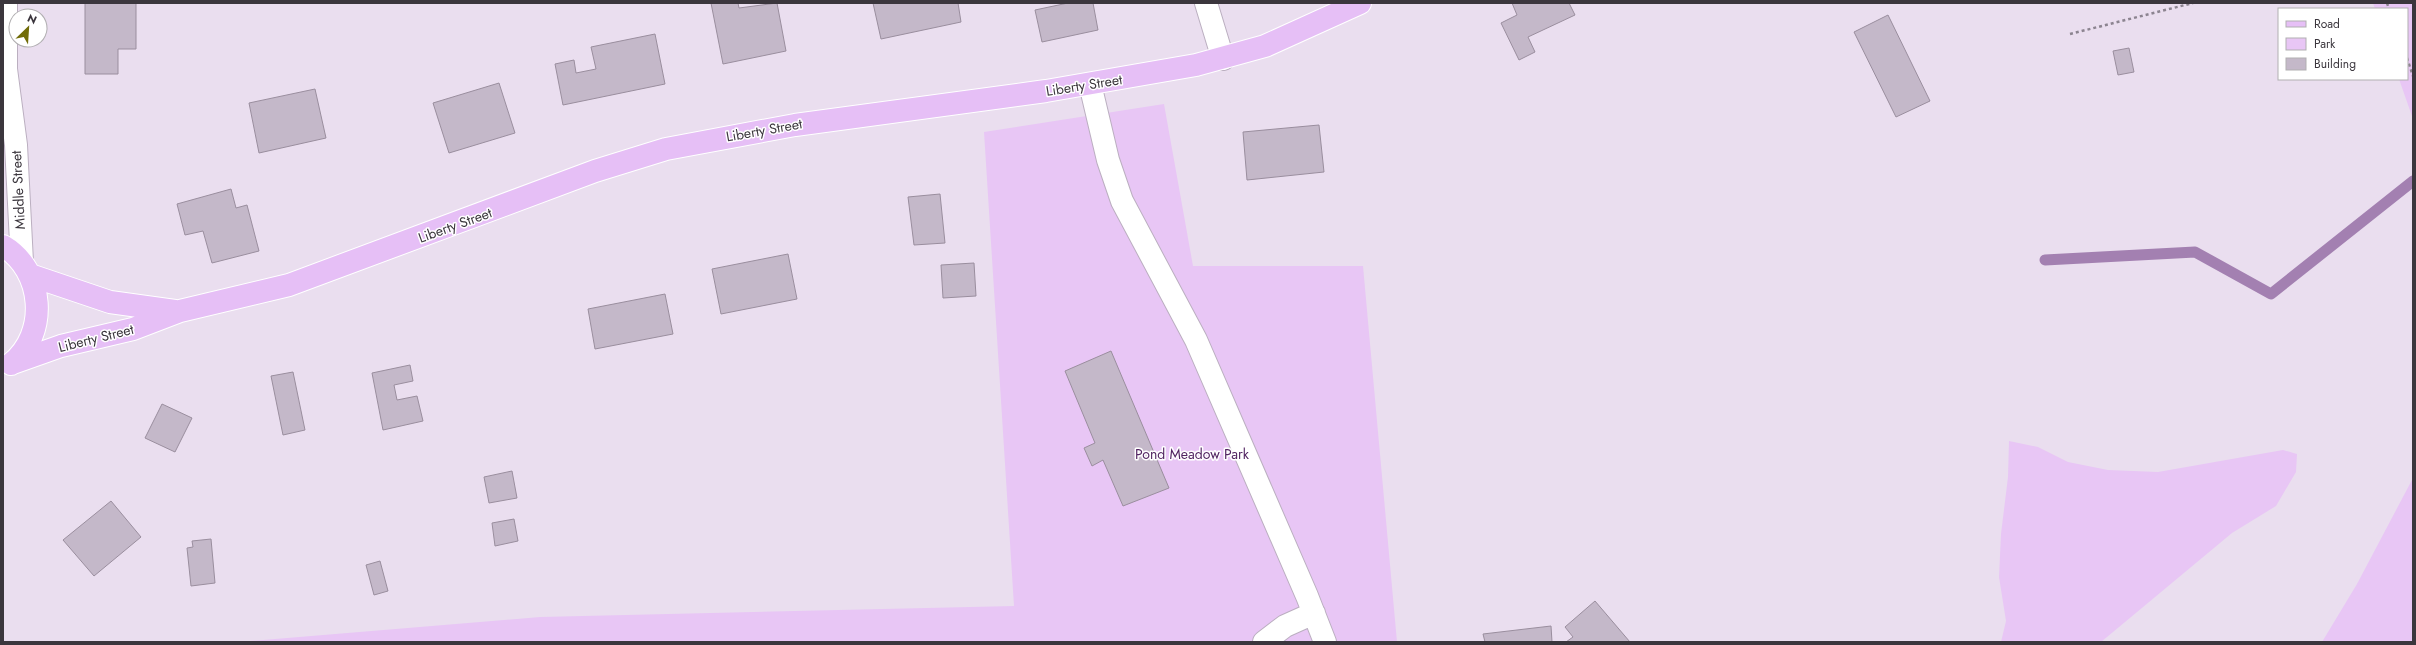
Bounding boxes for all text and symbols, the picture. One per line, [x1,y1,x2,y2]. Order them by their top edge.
north arrow [8,8,48,48]
legend [2278,8,2408,80]
text: N [25,10,40,28]
text: Road [2314,15,2340,33]
text: Park [2314,35,2336,53]
text: Building [2314,55,2356,73]
street label: Liberty Street [1044,69,1124,101]
street label: Liberty Street [724,113,804,147]
street label: Middle Street [6,149,30,230]
street label: Liberty Street [415,202,495,248]
street label: Liberty Street [56,319,136,357]
park label: Pond Meadow Park [1135,444,1250,464]

